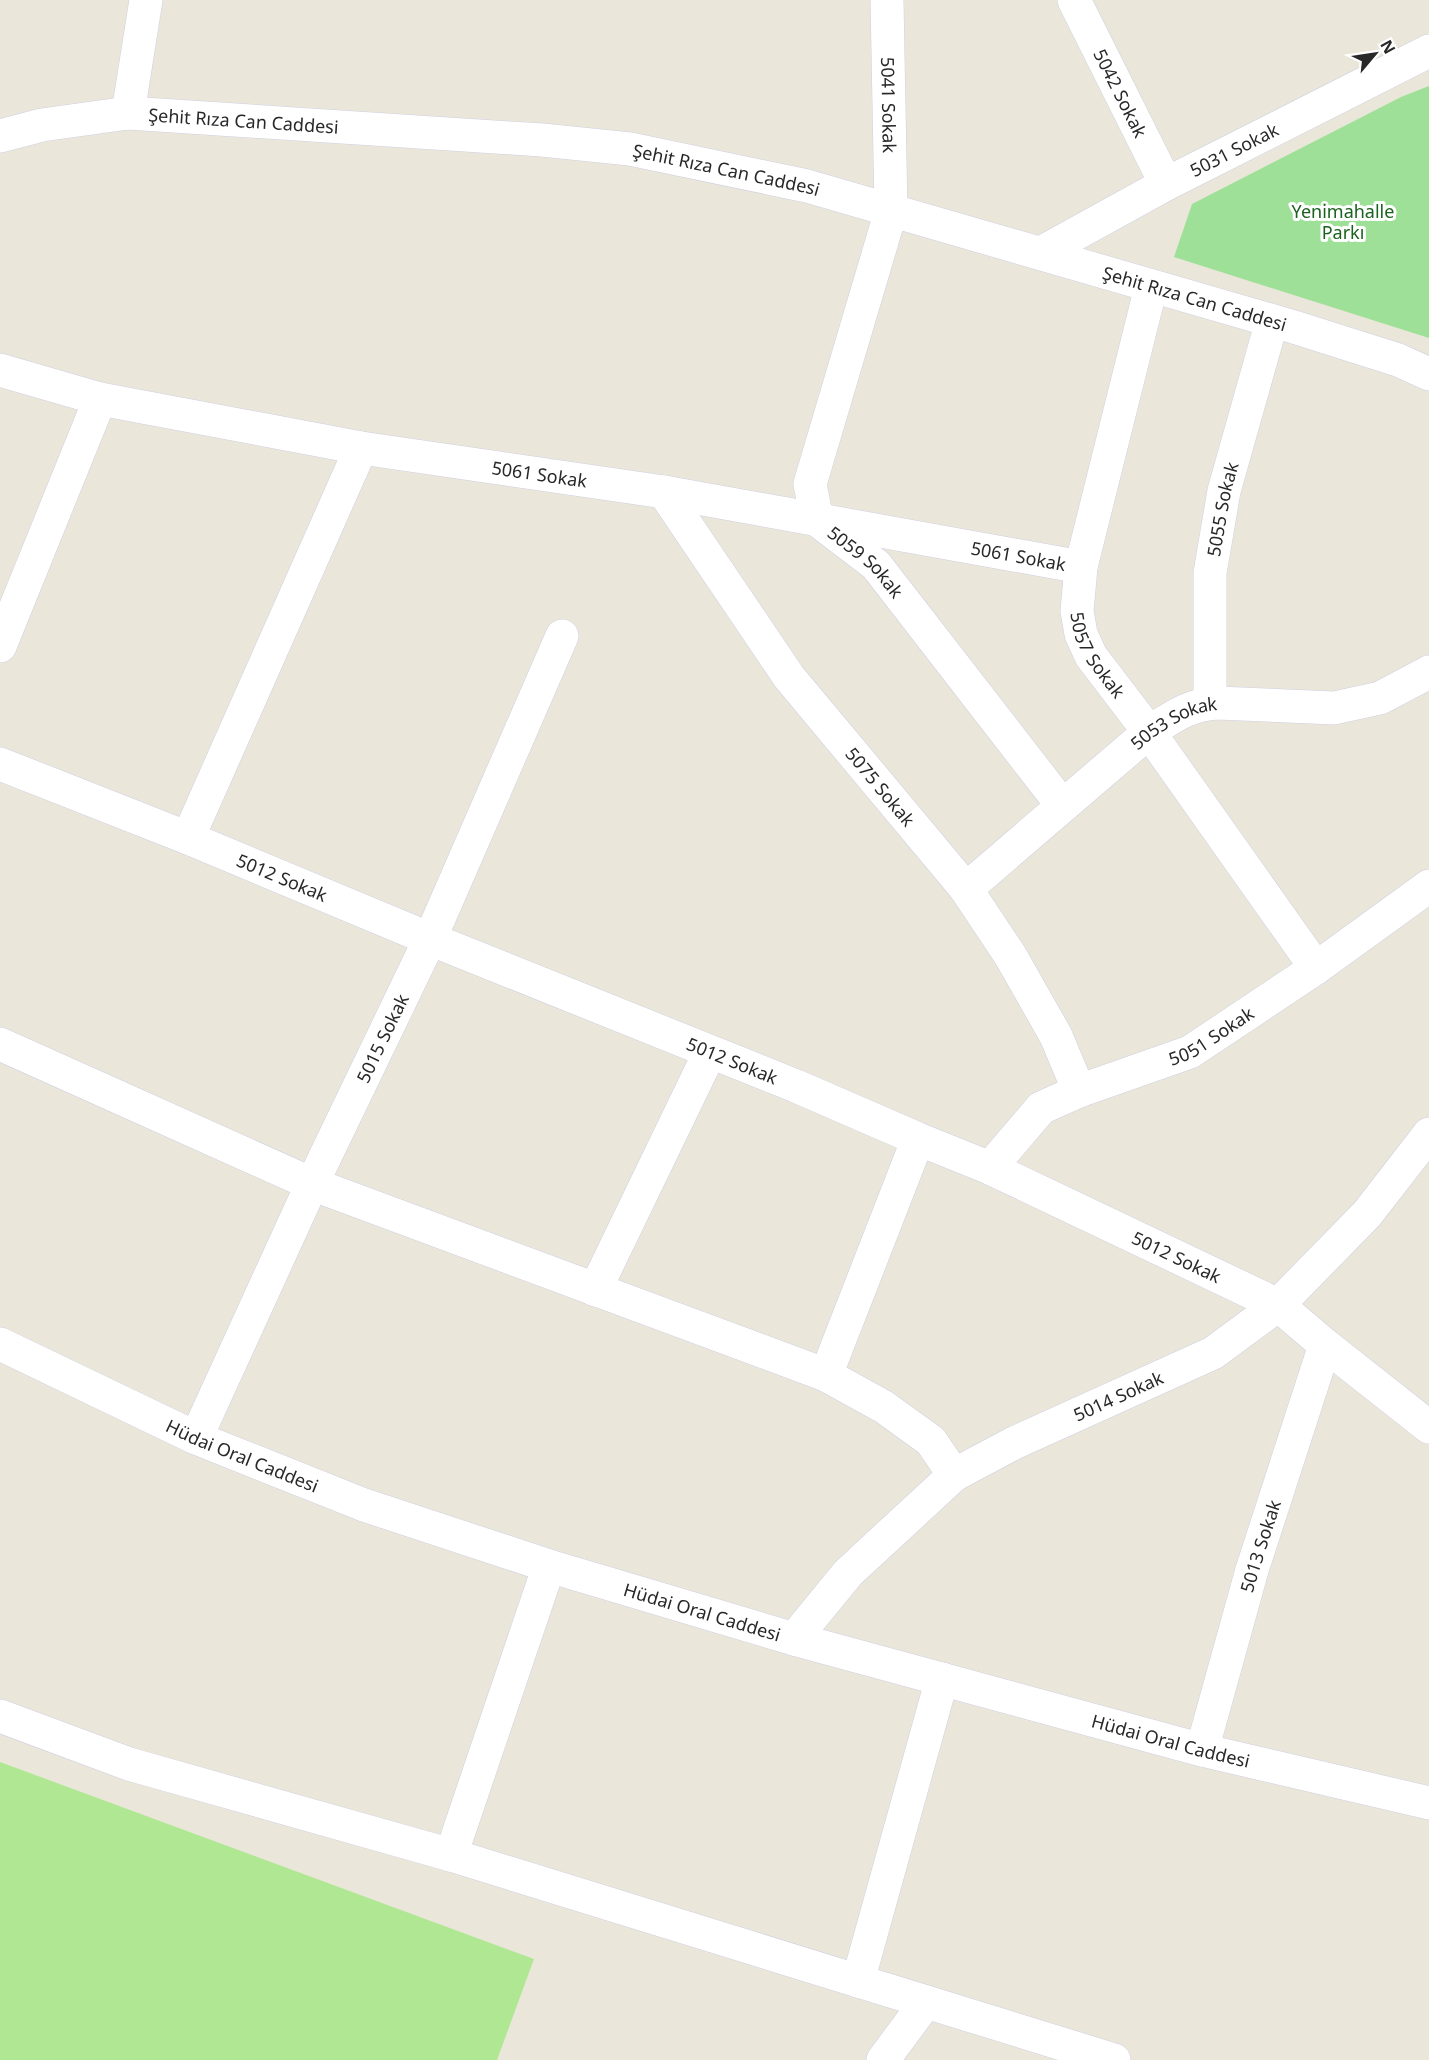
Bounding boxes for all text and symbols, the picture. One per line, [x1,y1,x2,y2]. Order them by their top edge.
north arrow [1345,24,1405,84]
text: N [1375,36,1401,58]
street label: 5042 Sokak [1088,45,1153,142]
street label: 5041 Sokak [876,57,902,154]
street label: Şehit Rıza Can Caddesi [148,102,339,139]
street label: 5031 Sokak [1186,117,1283,182]
street label: Şehit Rıza Can Caddesi [631,138,823,201]
park label: Yenimahalle Parkı [1292,199,1394,244]
street label: Şehit Rıza Can Caddesi [1100,260,1290,336]
street label: 5061 Sokak [490,455,589,493]
street label: 5055 Sokak [1201,459,1244,558]
street label: 5059 Sokak [823,520,909,603]
street label: 5061 Sokak [969,535,1068,576]
street label: 5057 Sokak [1065,610,1131,703]
street label: 5053 Sokak [1125,691,1219,755]
street label: 5075 Sokak [840,742,921,831]
street label: 5012 Sokak [233,848,331,907]
street label: 5015 Sokak [351,989,414,1087]
street label: 5051 Sokak [1165,1001,1259,1071]
street label: 5012 Sokak [683,1031,782,1090]
street label: 5012 Sokak [1128,1225,1225,1288]
street label: 5014 Sokak [1070,1365,1167,1427]
street label: Hüdai Oral Caddesi [162,1413,322,1498]
street label: 5013 Sokak [1234,1496,1286,1595]
street label: Hüdai Oral Caddesi [621,1577,784,1646]
street label: Hüdai Oral Caddesi [1089,1709,1252,1773]

